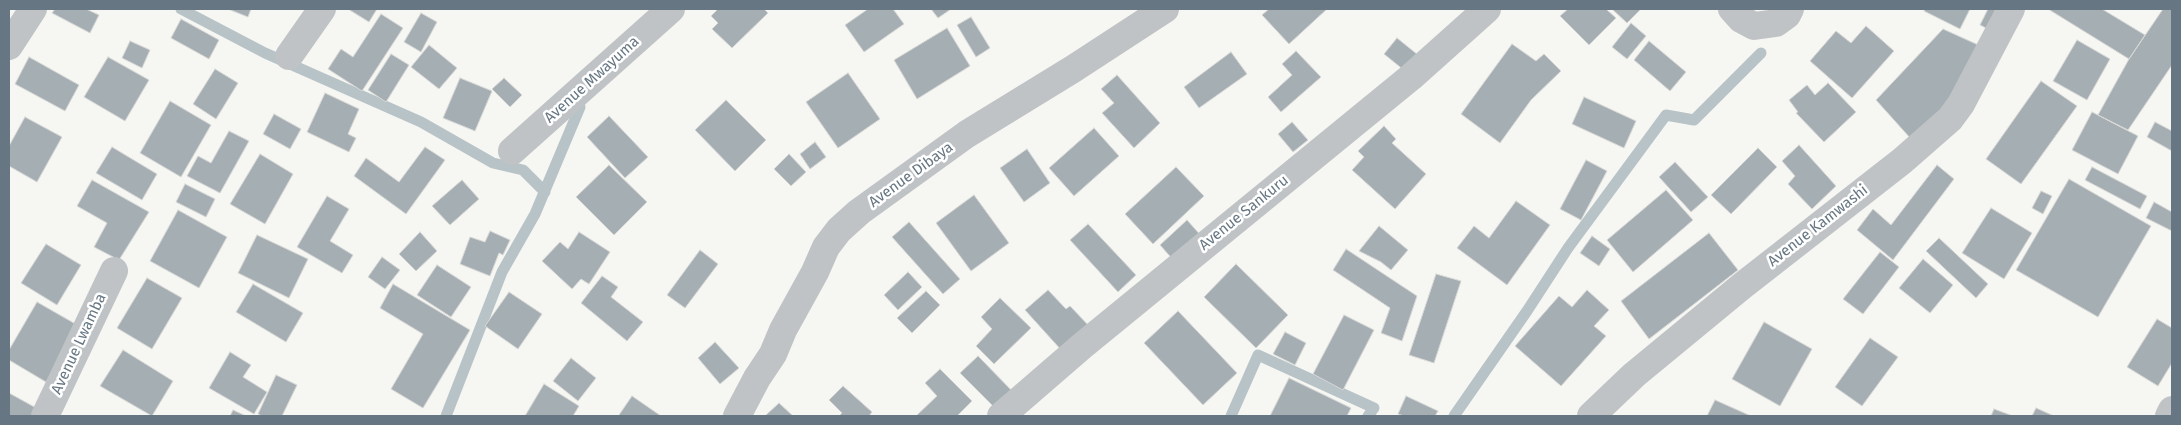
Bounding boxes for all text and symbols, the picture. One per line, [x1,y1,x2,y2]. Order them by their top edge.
street label: Avenue Mwayuma [541,33,643,127]
street label: Avenue Dibaya [865,138,957,212]
street label: Avenue Sankuru [1196,171,1292,255]
street label: Avenue Kamwashi [1764,181,1872,271]
street label: Avenue Lwamba [48,291,110,397]

